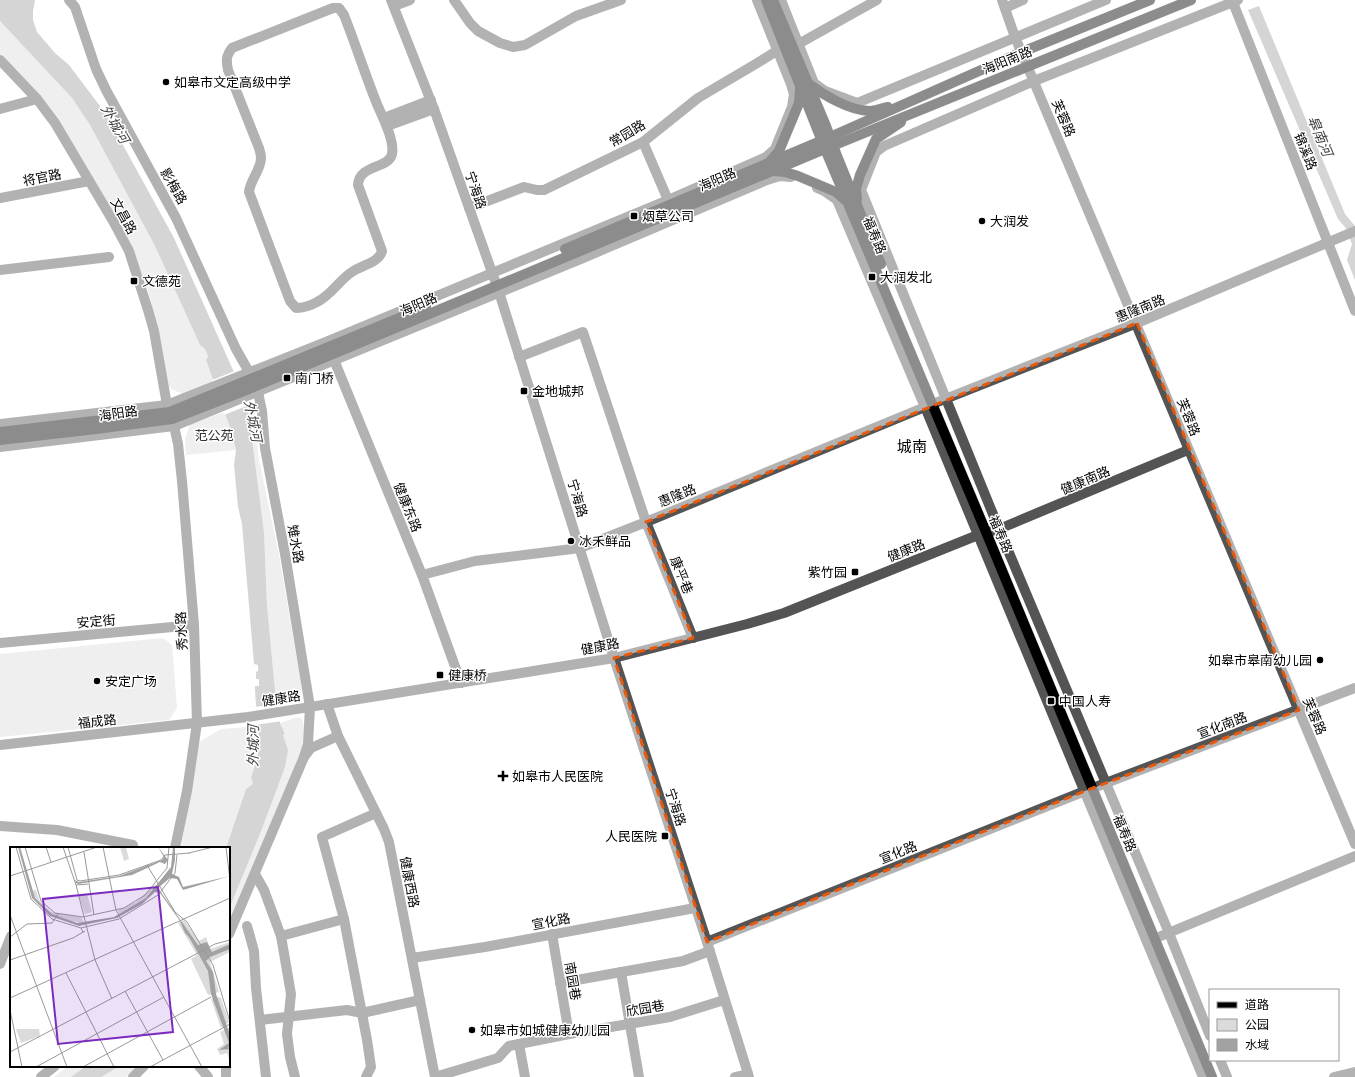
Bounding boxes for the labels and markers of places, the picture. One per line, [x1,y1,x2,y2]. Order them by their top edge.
place label: 如皋市文定高级中学 [174,75,291,90]
marker: 如皋市文定高级中学 [161,77,171,87]
place label: 烟草公司 [642,209,694,224]
marker: 烟草公司 [629,211,639,221]
place label: 大润发 [990,214,1029,229]
marker: 大润发 [977,216,987,226]
place label: 大润发北 [880,270,932,285]
marker: 大润发北 [867,272,877,282]
place label: 文德苑 [142,274,181,289]
marker: 文德苑 [129,276,139,286]
place label: 南门桥 [295,371,334,386]
marker: 南门桥 [282,373,292,383]
place label: 金地城邦 [532,384,584,399]
marker: 金地城邦 [519,386,529,396]
place label: 冰禾鲜品 [579,534,631,549]
marker: 冰禾鲜品 [566,536,576,546]
place label: 紫竹园 [808,565,847,580]
marker: 紫竹园 [850,567,860,577]
place label: 如皋市皋南幼儿园 [1208,653,1312,668]
marker: 如皋市皋南幼儿园 [1315,655,1325,665]
place label: 健康桥 [448,668,487,683]
marker: 健康桥 [435,670,445,680]
place label: 安定广场 [105,674,157,689]
marker: 安定广场 [92,676,102,686]
place label: 中国人寿 [1059,694,1111,709]
marker: 中国人寿 [1046,696,1056,706]
place label: 如皋市人民医院 [512,769,603,784]
marker: 如皋市人民医院 [497,770,509,782]
place label: 人民医院 [605,829,657,844]
marker: 人民医院 [660,831,670,841]
place label: 如皋市如城健康幼儿园 [480,1023,610,1038]
marker: 如皋市如城健康幼儿园 [467,1025,477,1035]

